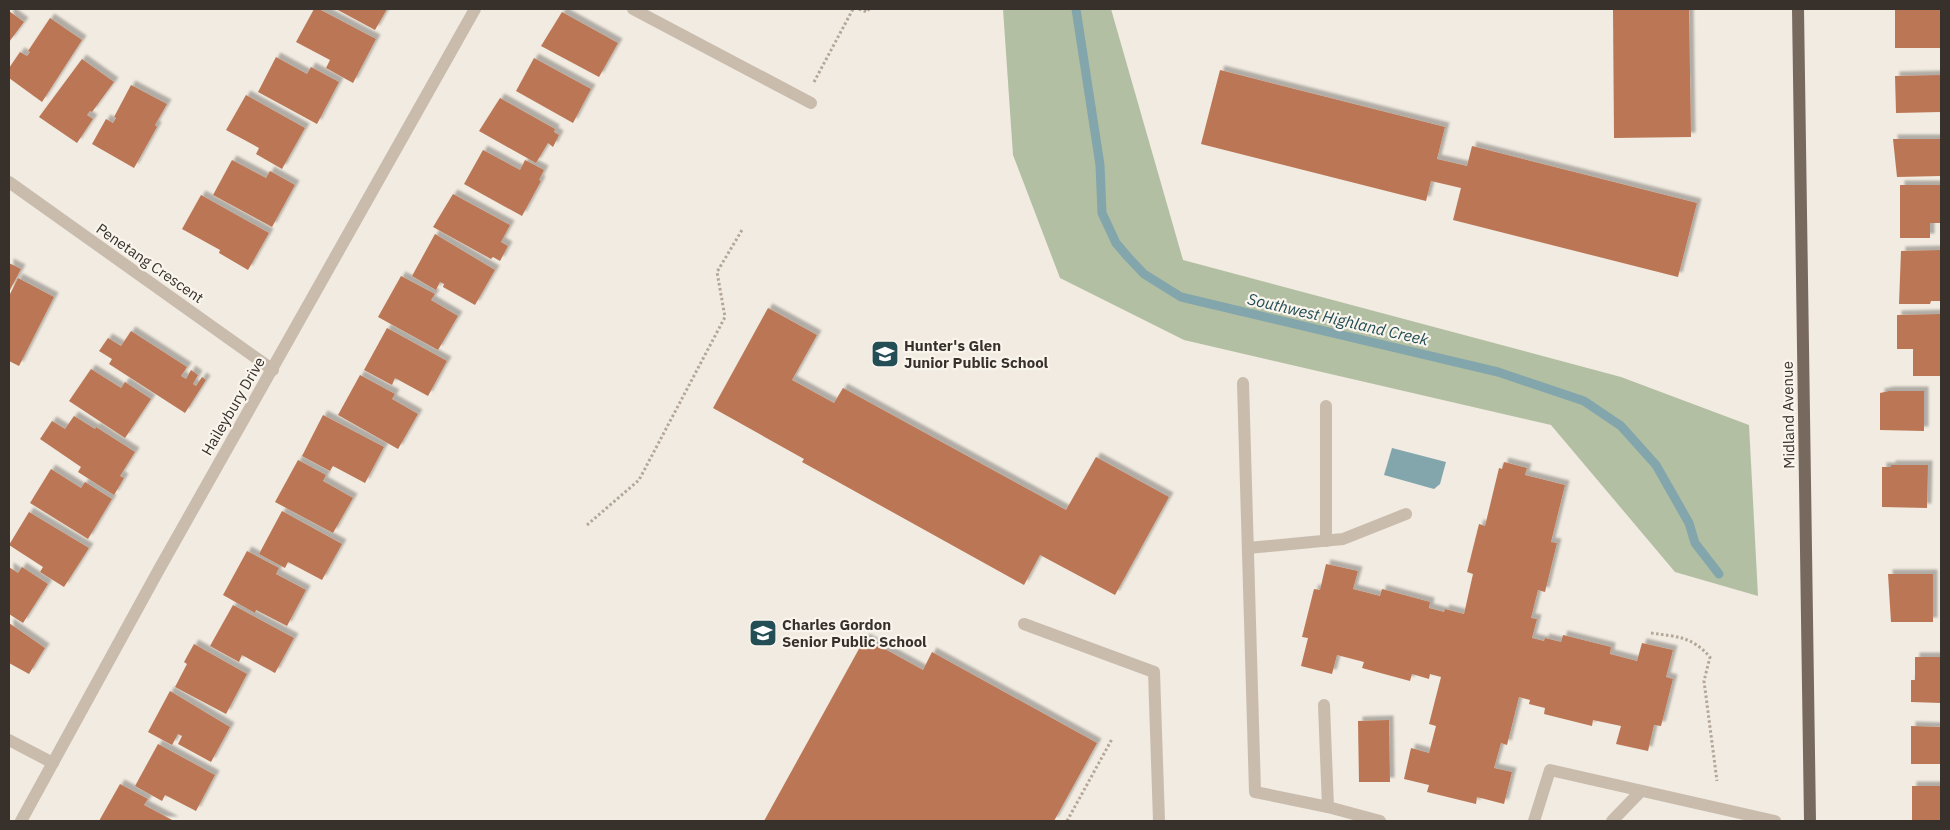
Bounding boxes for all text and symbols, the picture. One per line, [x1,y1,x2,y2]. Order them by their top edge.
street label: Penetang Crescent [93,219,207,307]
water label: Southwest Highland Creek [1246,288,1431,350]
place label: Hunter's Glen Junior Public School [904,336,1049,372]
school or university icon: Hunter's Glen Junior Public School [870,339,900,369]
street label: Haileybury Drive [197,353,269,459]
street label: Midland Avenue [1778,361,1798,469]
place label: Charles Gordon Senior Public School [782,615,927,651]
school or university icon: Charles Gordon Senior Public School [748,618,778,648]

